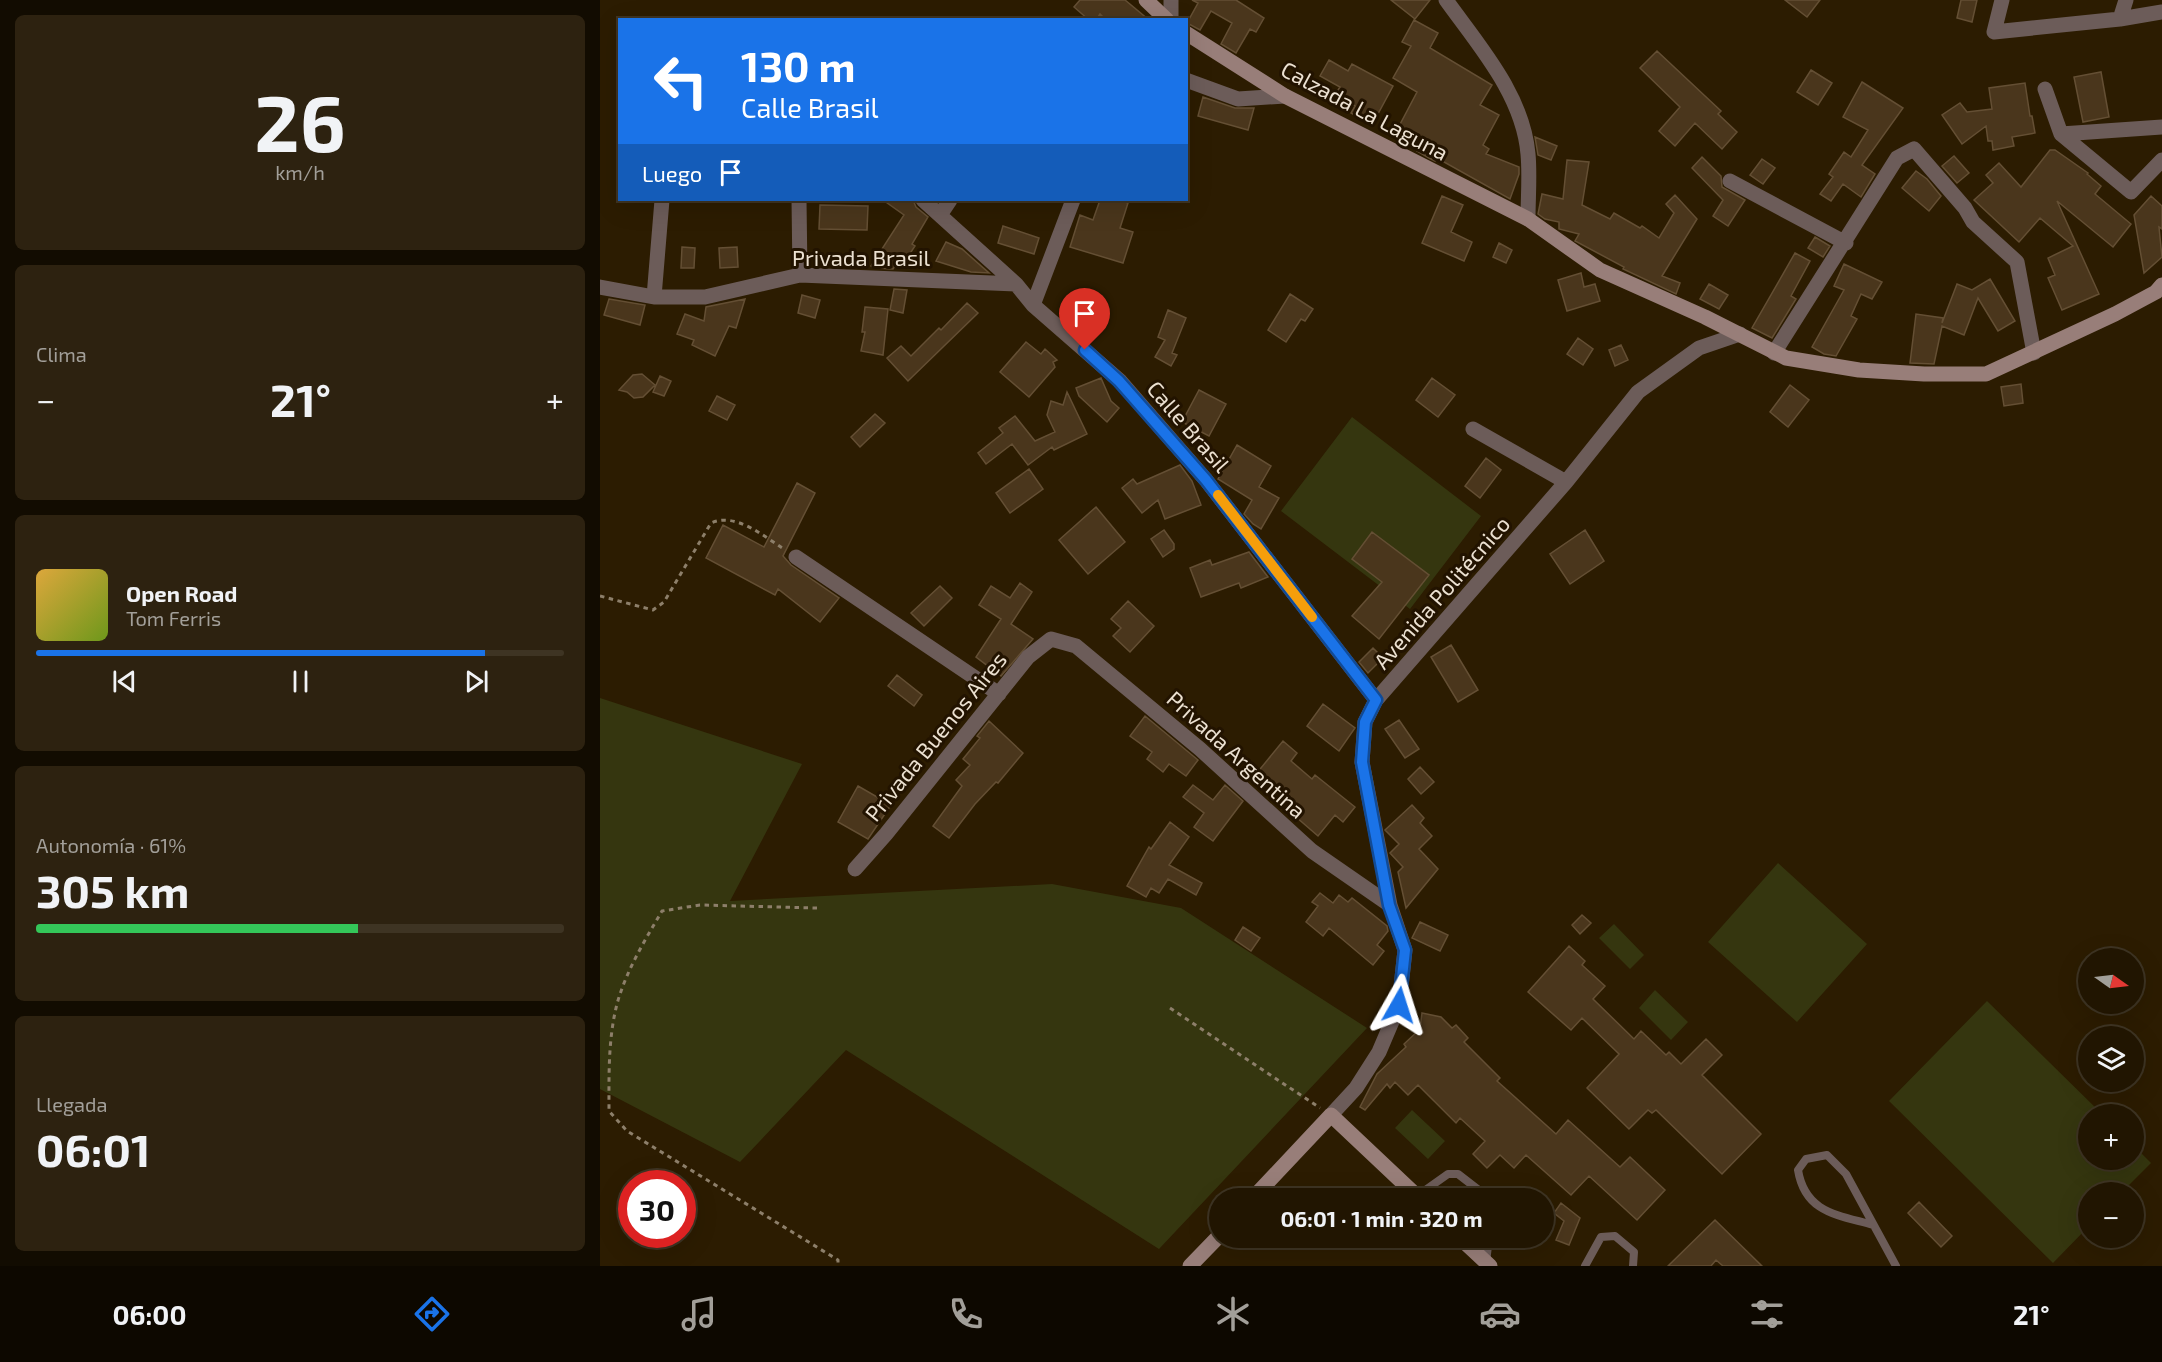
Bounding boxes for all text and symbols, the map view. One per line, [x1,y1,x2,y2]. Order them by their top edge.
text: 130 m [741,40,856,90]
icon: left [642,42,720,120]
street label: Calzada La Laguna [1277,55,1453,165]
text: 26 [254,74,346,168]
text: Calle Brasil [741,91,879,123]
icon: arrive [714,156,747,189]
text: km/h [275,160,325,184]
text: Luego [642,160,702,186]
street label: Privada Brasil [792,244,931,270]
pin [1059,288,1110,350]
icon: arrive [1068,297,1101,330]
text: Clima [36,342,87,366]
text: 21° [270,372,331,426]
street label: Calle Brasil [1142,375,1236,477]
text: − [36,379,55,419]
text: + [546,379,564,419]
street label: Avenida Politécnico [1368,510,1514,674]
text: Open Road [126,580,238,606]
text: Tom Ferris [126,606,221,630]
street label: Privada Buenos Aires [859,646,1011,826]
icon: previous [108,665,141,698]
icon: pause [284,665,317,698]
icon: next [460,665,493,698]
street label: Privada Argentina [1162,685,1312,823]
text: Autonomía · 61% [36,833,186,857]
text: 305 km [36,863,189,917]
north arrow [2078,948,2144,1014]
map controls [2078,948,2144,1248]
position arrow [1367,973,1431,1037]
button: layers [2078,1026,2144,1092]
text: Llegada [36,1092,107,1116]
button: + [2078,1104,2144,1170]
text: 06:01 [36,1122,150,1176]
speed limit sign: 30 [618,1170,696,1248]
button: − [2078,1182,2144,1248]
text: 06:01 · 1 min · 320 m [1280,1205,1483,1231]
icon: directions [411,1293,453,1335]
icon: music [678,1293,720,1335]
icon: phone [945,1293,987,1335]
icon: climate [1212,1293,1254,1335]
icon: car [1479,1293,1521,1335]
icon: filters [1746,1293,1788,1335]
text: 06:00 [112,1298,186,1330]
text: 21° [2013,1298,2050,1330]

